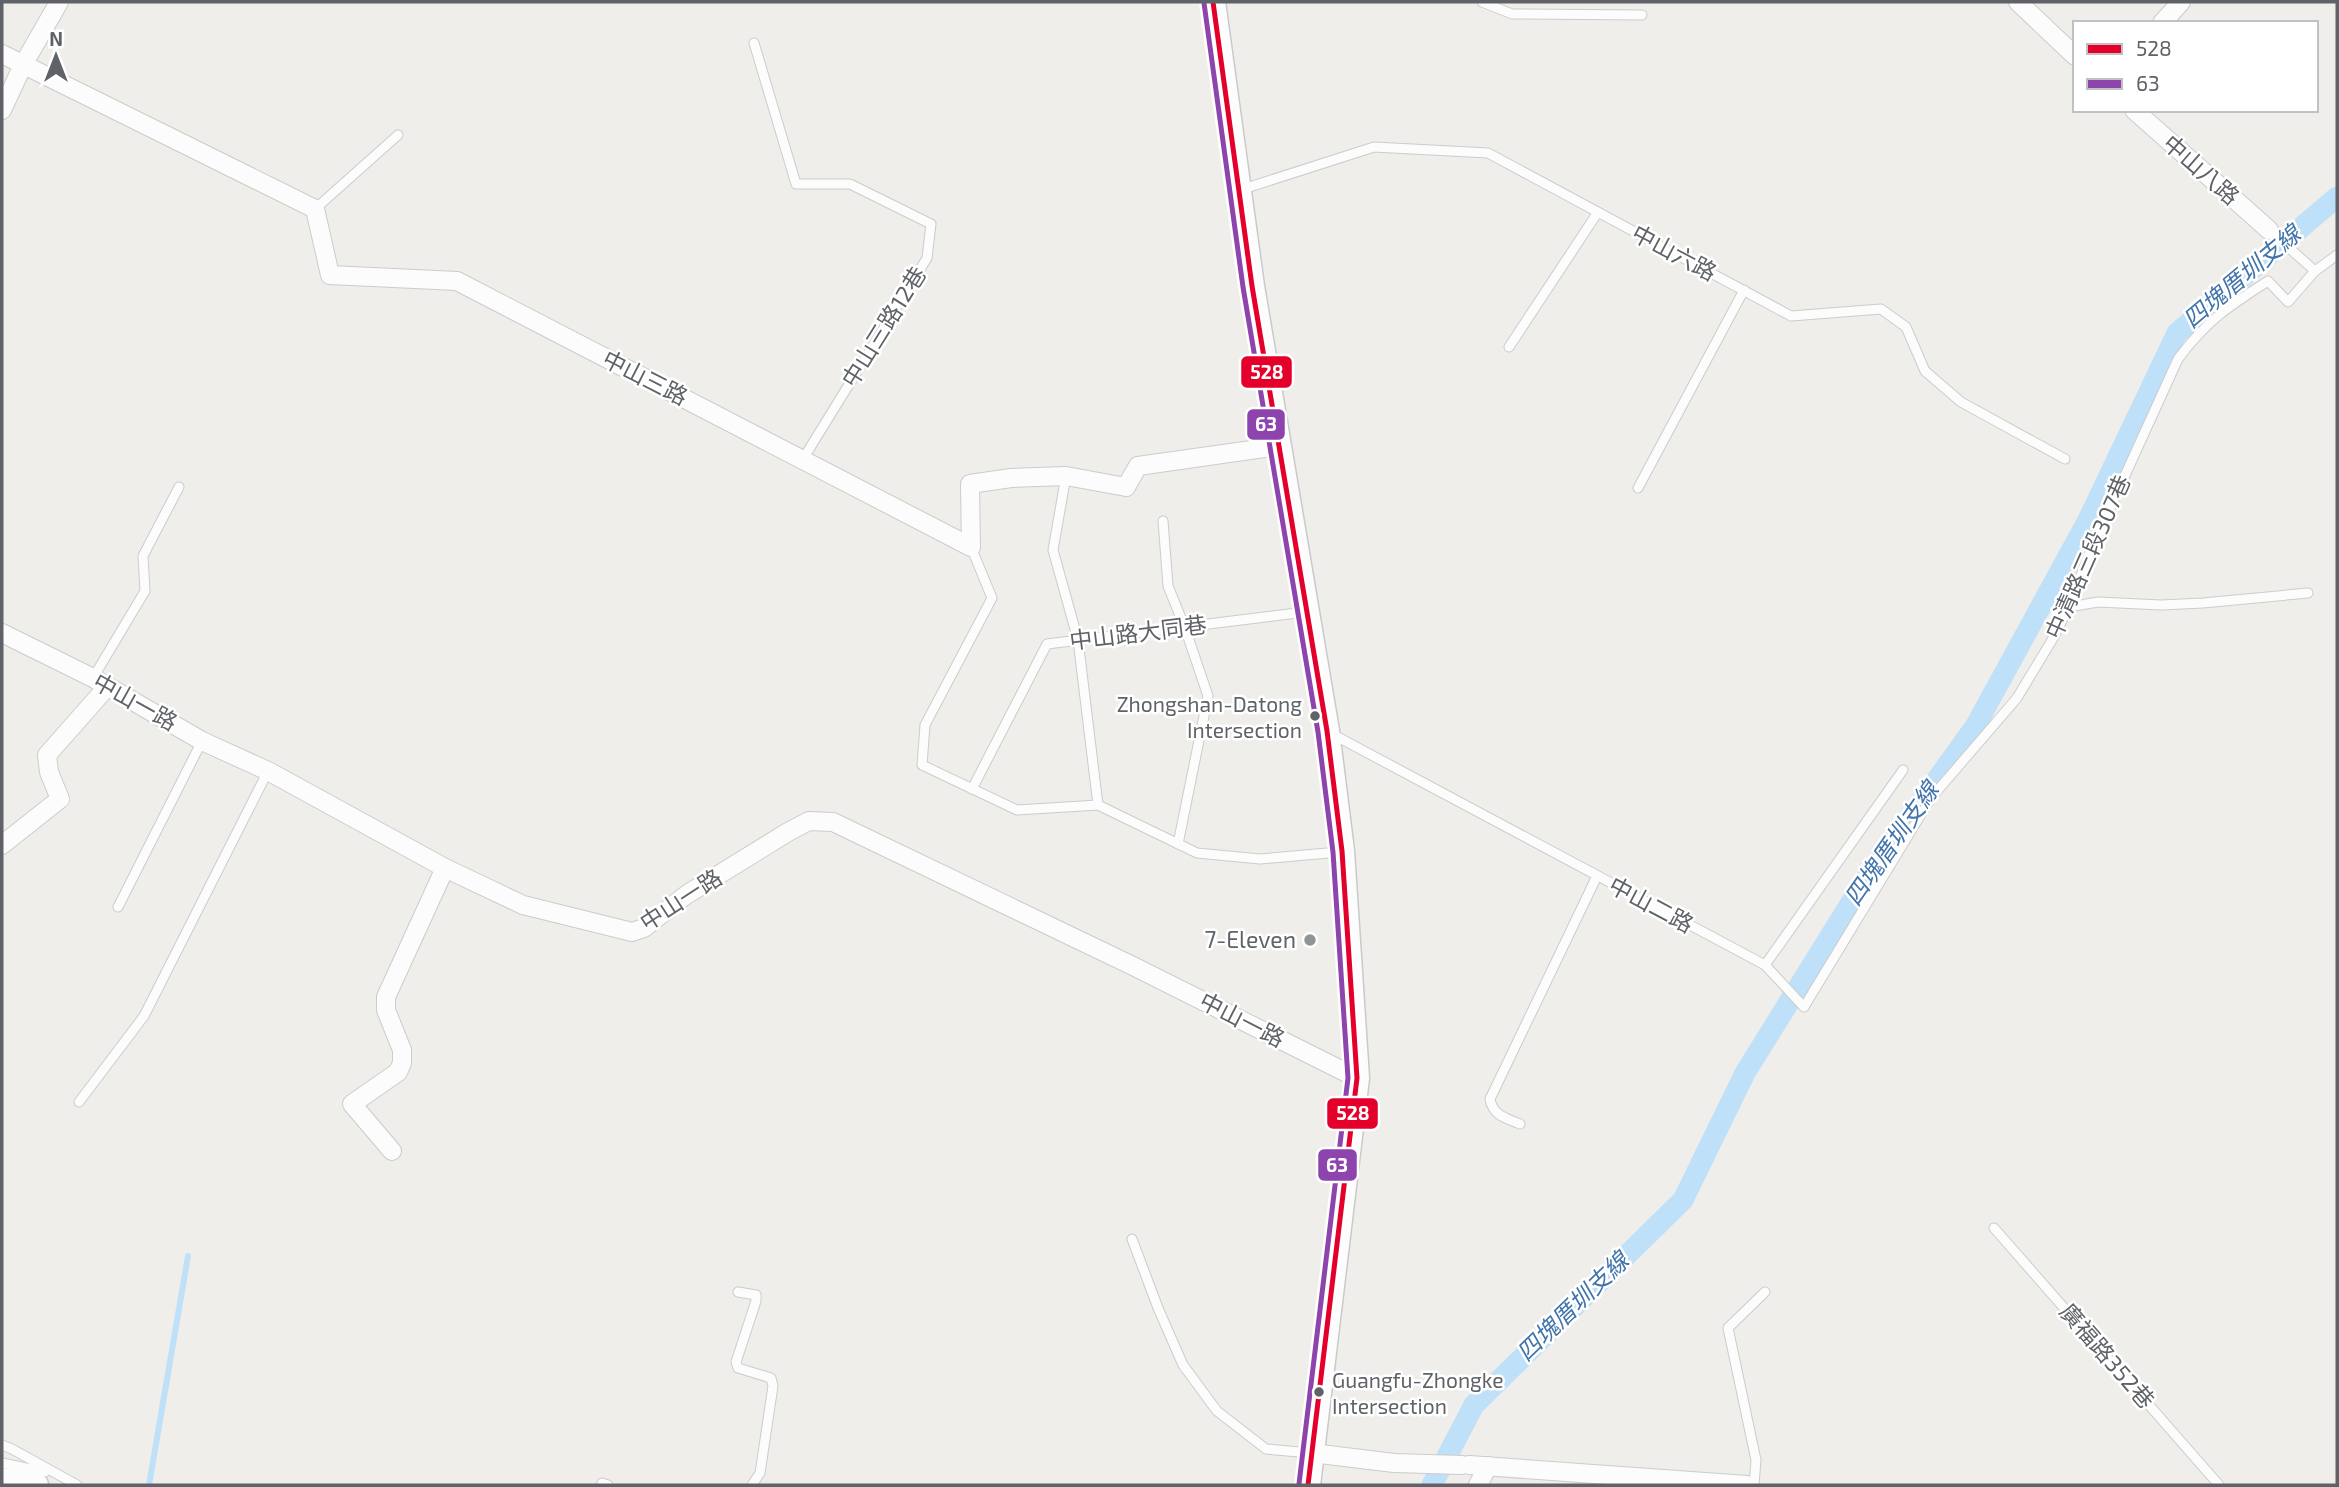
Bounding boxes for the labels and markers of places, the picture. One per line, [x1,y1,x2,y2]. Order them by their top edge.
place label: Zhongshan-Datong Intersection [1117,691,1302,742]
marker: Zhongshan-Datong Intersection [1308,709,1322,723]
place label: 7-Eleven [1205,925,1296,953]
marker: 7-Eleven [1302,932,1318,948]
place label: Guangfu-Zhongke Intersection [1332,1367,1504,1418]
marker: Guangfu-Zhongke Intersection [1312,1385,1326,1399]

